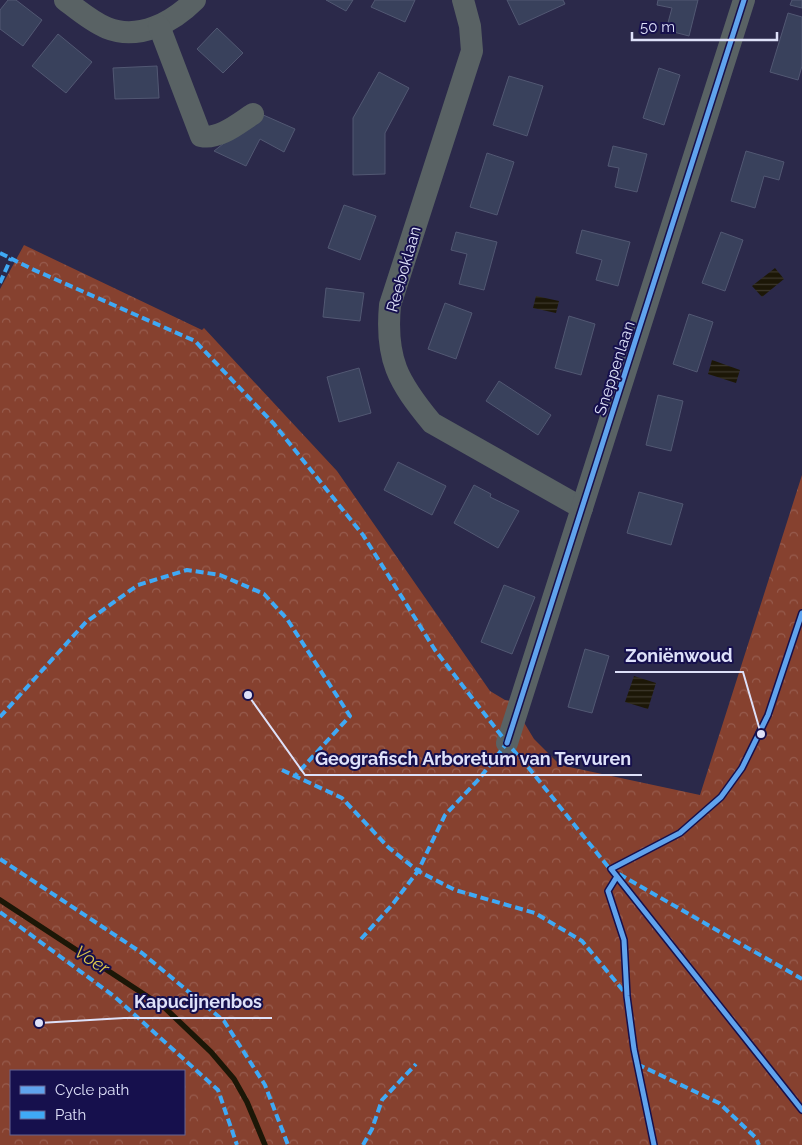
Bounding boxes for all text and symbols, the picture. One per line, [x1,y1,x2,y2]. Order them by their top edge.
scale bar [632,10,777,42]
text: 50 m [640,18,675,36]
street label: Reeboklaan [382,224,425,314]
street label: Sneppenlaan [590,319,639,418]
callout: Zoniënwoud [615,639,743,672]
text: Zoniënwoud [625,645,733,666]
callout: Geografisch Arboretum van Tervuren [305,742,642,775]
text: Geografisch Arboretum van Tervuren [315,748,631,769]
water label: Voer [71,941,114,979]
callout: Kapucijnenbos [124,985,272,1018]
text: Kapucijnenbos [134,991,262,1012]
legend [10,1070,185,1135]
text: Cycle path [55,1081,129,1099]
text: Path [55,1106,86,1124]

